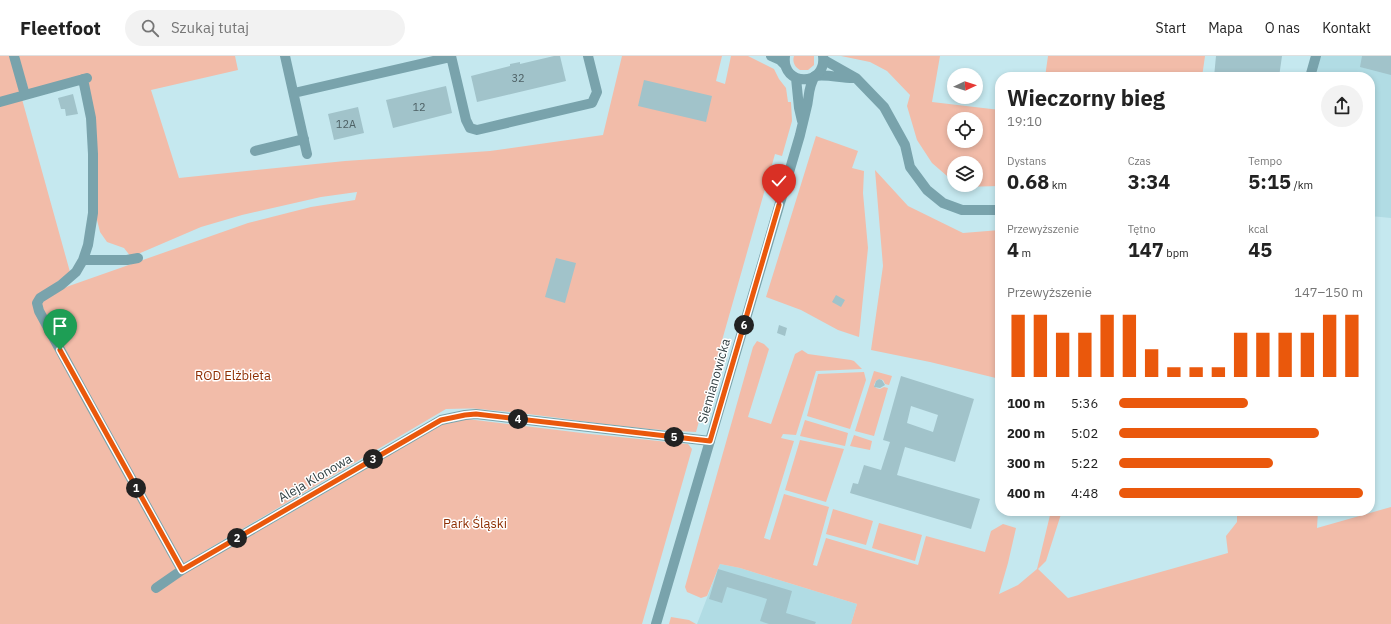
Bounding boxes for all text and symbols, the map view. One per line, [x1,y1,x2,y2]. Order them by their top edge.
search box [125,10,405,46]
text: Fleetfoot [20,16,101,40]
icon: search [139,17,161,39]
text: Szukaj tutaj [171,18,249,37]
text: Start [1156,19,1186,37]
text: Mapa [1208,19,1243,37]
text: O nas [1265,19,1300,37]
text: Kontakt [1322,19,1371,37]
north arrow [947,68,983,104]
map controls [947,68,983,192]
house number: 32 [511,71,525,85]
text: Wieczorny bieg [1007,83,1165,112]
button: share [1321,85,1363,127]
house number: 12 [412,100,426,114]
button: locate [947,112,983,148]
text: 19:10 [1007,113,1042,130]
house number: 12A [336,117,356,131]
text: Dystans [1007,154,1046,168]
text: Czas [1128,154,1151,168]
text: Tempo [1248,154,1282,168]
button: layers [947,156,983,192]
pin [762,164,796,205]
text: 0.68 [1007,168,1049,195]
text: 3:34 [1128,168,1170,195]
text: 5:15 [1248,168,1291,195]
icon: check [768,170,790,192]
text: km [1049,178,1067,192]
text: /km [1291,178,1313,192]
text: Przewyższenie [1007,222,1079,236]
text: Tętno [1128,222,1156,236]
text: kcal [1248,222,1268,236]
text: 4 [1007,236,1019,263]
text: 147 [1128,236,1164,263]
text: 45 [1248,236,1272,263]
text: m [1019,246,1031,260]
text: bpm [1164,246,1189,260]
text: Przewyższenie [1007,284,1092,301]
text: 147–150 m [1294,284,1363,301]
pin [43,309,77,350]
icon: arrive [49,315,71,337]
pin: 6 [734,315,754,335]
text: 6 [741,318,747,332]
street label: Siemianowicka [694,337,734,425]
park label: ROD Elżbieta [195,367,271,384]
text: 100 m [1007,395,1045,412]
text: 5:36 [1071,395,1098,412]
pin: 4 [508,409,528,429]
text: 4 [515,412,521,426]
text: 200 m [1007,425,1045,442]
text: 5:02 [1071,425,1098,442]
pin: 5 [664,427,684,447]
text: 5 [671,430,677,444]
pin: 3 [363,449,383,469]
street label: Aleja Klonowa [275,450,355,506]
text: 3 [370,452,376,466]
text: 300 m [1007,455,1045,472]
text: 5:22 [1071,455,1098,472]
pin: 1 [126,478,146,498]
text: 1 [133,481,139,495]
text: 400 m [1007,485,1045,502]
text: 4:48 [1071,485,1098,502]
park label: Park Śląski [443,515,507,532]
pin: 2 [227,528,247,548]
text: 2 [234,531,240,545]

